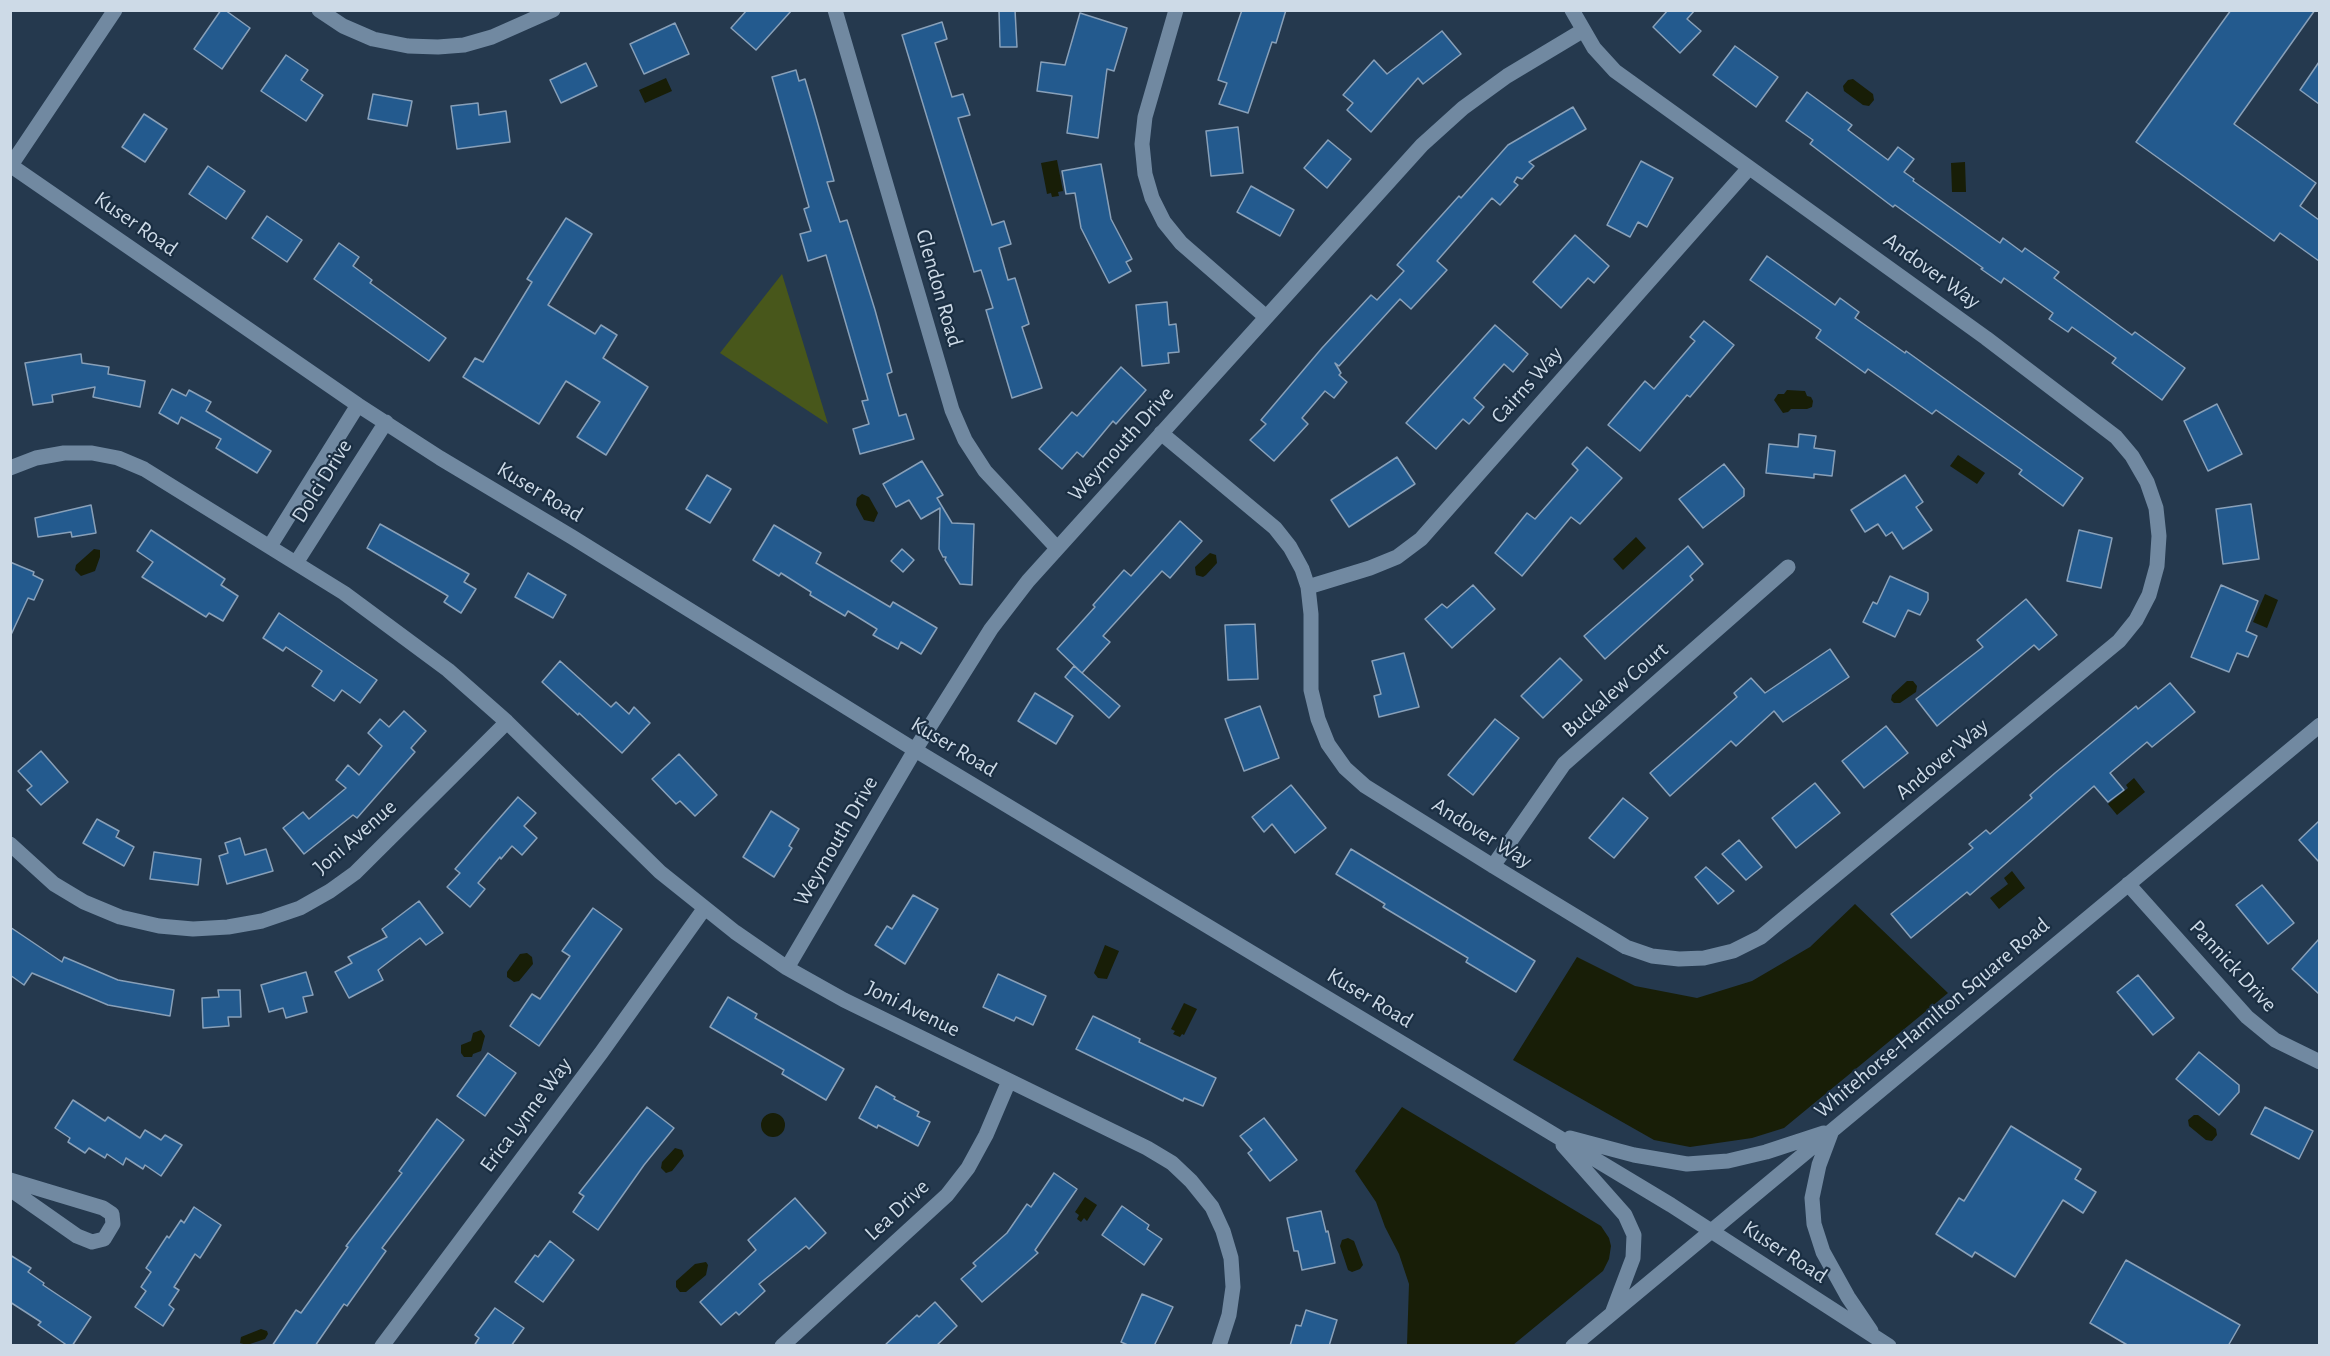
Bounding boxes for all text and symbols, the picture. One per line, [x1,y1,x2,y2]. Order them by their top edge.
street label: Kuser Road [89,186,183,262]
street label: Glendon Road [910,226,968,350]
street label: Andover Way [1878,227,1986,315]
street label: Cairns Way [1485,341,1569,429]
street label: Weymouth Drive [1062,381,1180,507]
street label: Dolci Drive [286,434,358,528]
street label: Kuser Road [492,456,588,528]
street label: Buckalew Court [1556,637,1674,743]
street label: Kuser Road [906,711,1002,783]
street label: Andover Way [1890,712,1994,806]
street label: Weymouth Drive [788,771,884,911]
street label: Andover Way [1427,792,1537,874]
street label: Joni Avenue [308,794,402,880]
street label: Whitehorse-Hamilton Square Road [1809,912,2055,1124]
street label: Pannick Drive [2184,914,2282,1018]
street label: Kuser Road [1322,962,1418,1034]
street label: Joni Avenue [862,975,964,1043]
street label: Erica Lynne Way [474,1052,578,1178]
street label: Lea Drive [859,1174,935,1246]
street label: Kuser Road [1738,1215,1832,1289]

